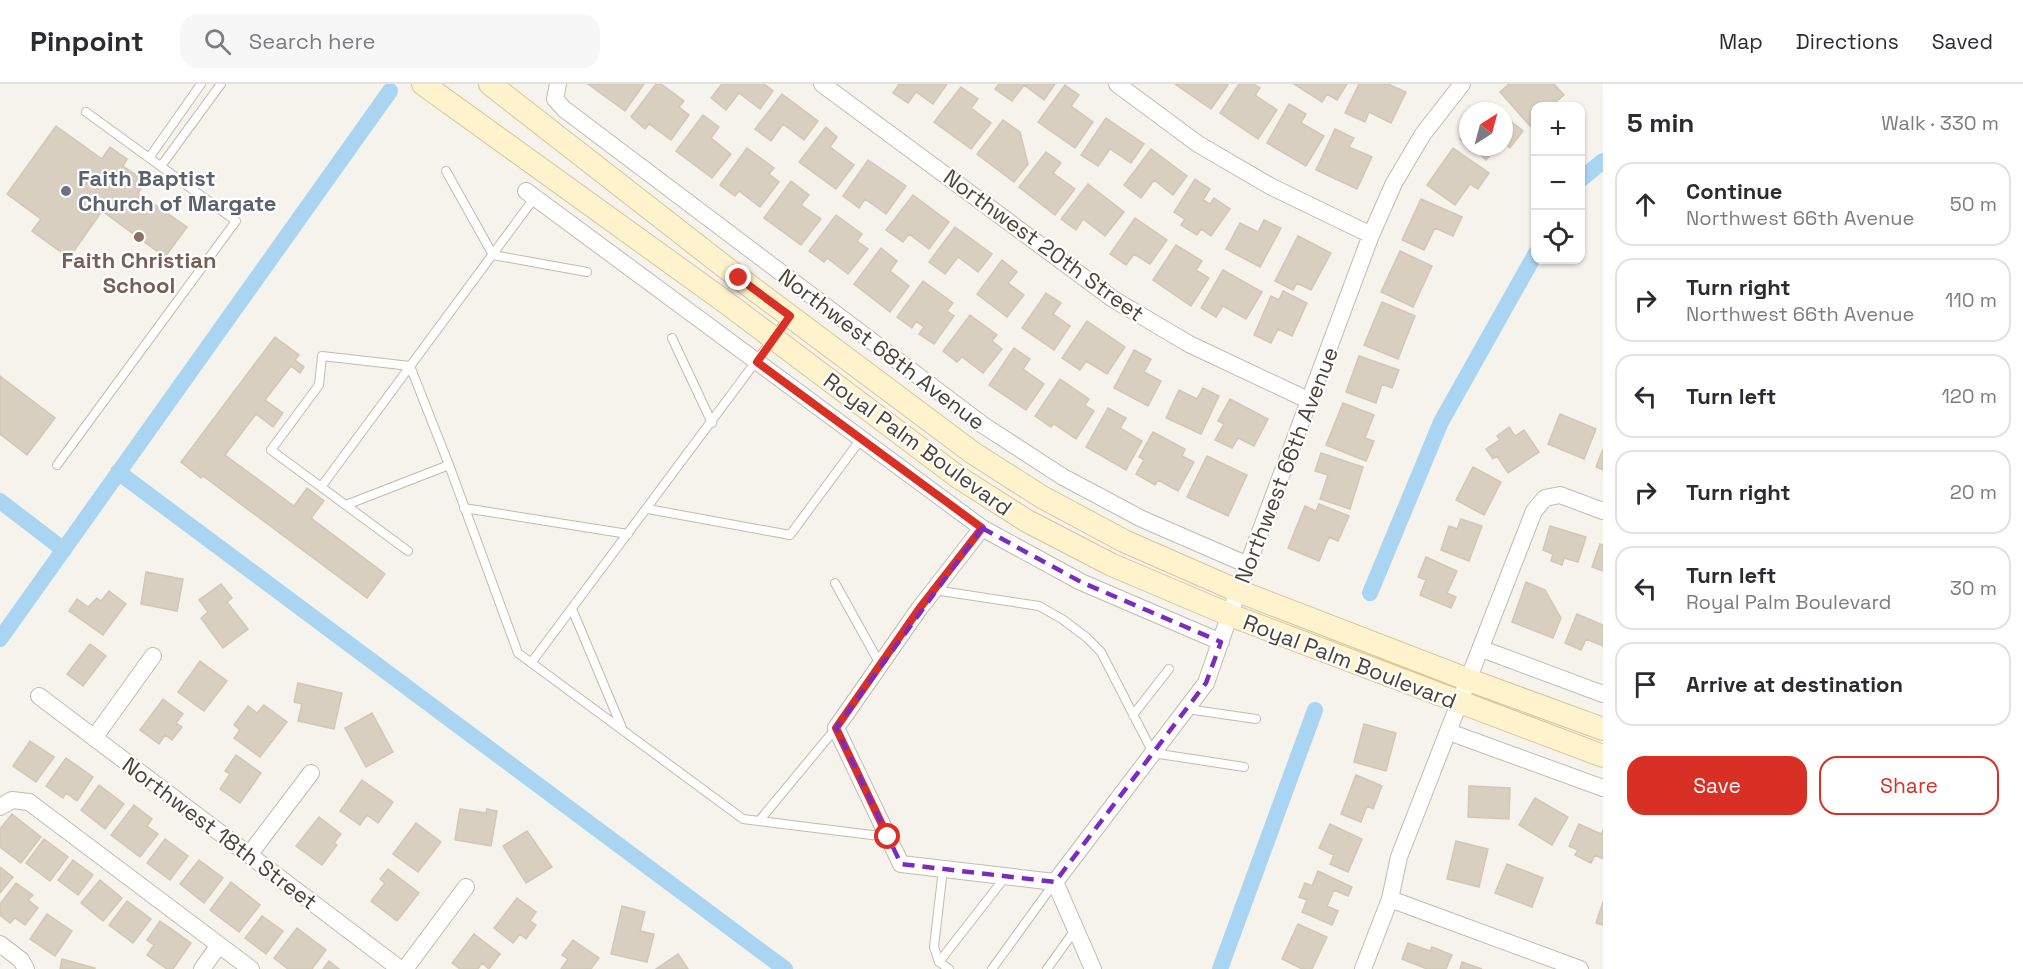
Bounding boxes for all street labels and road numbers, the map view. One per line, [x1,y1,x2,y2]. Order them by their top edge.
street label: Northwest 20th Street [938,163,1150,327]
street label: Northwest 68th Avenue [773,262,991,436]
street label: Northwest 66th Avenue [1228,343,1344,587]
street label: Royal Palm Boulevard [818,366,1018,522]
street label: Royal Palm Boulevard [1239,607,1461,715]
street label: Northwest 18th Street [117,751,323,915]

